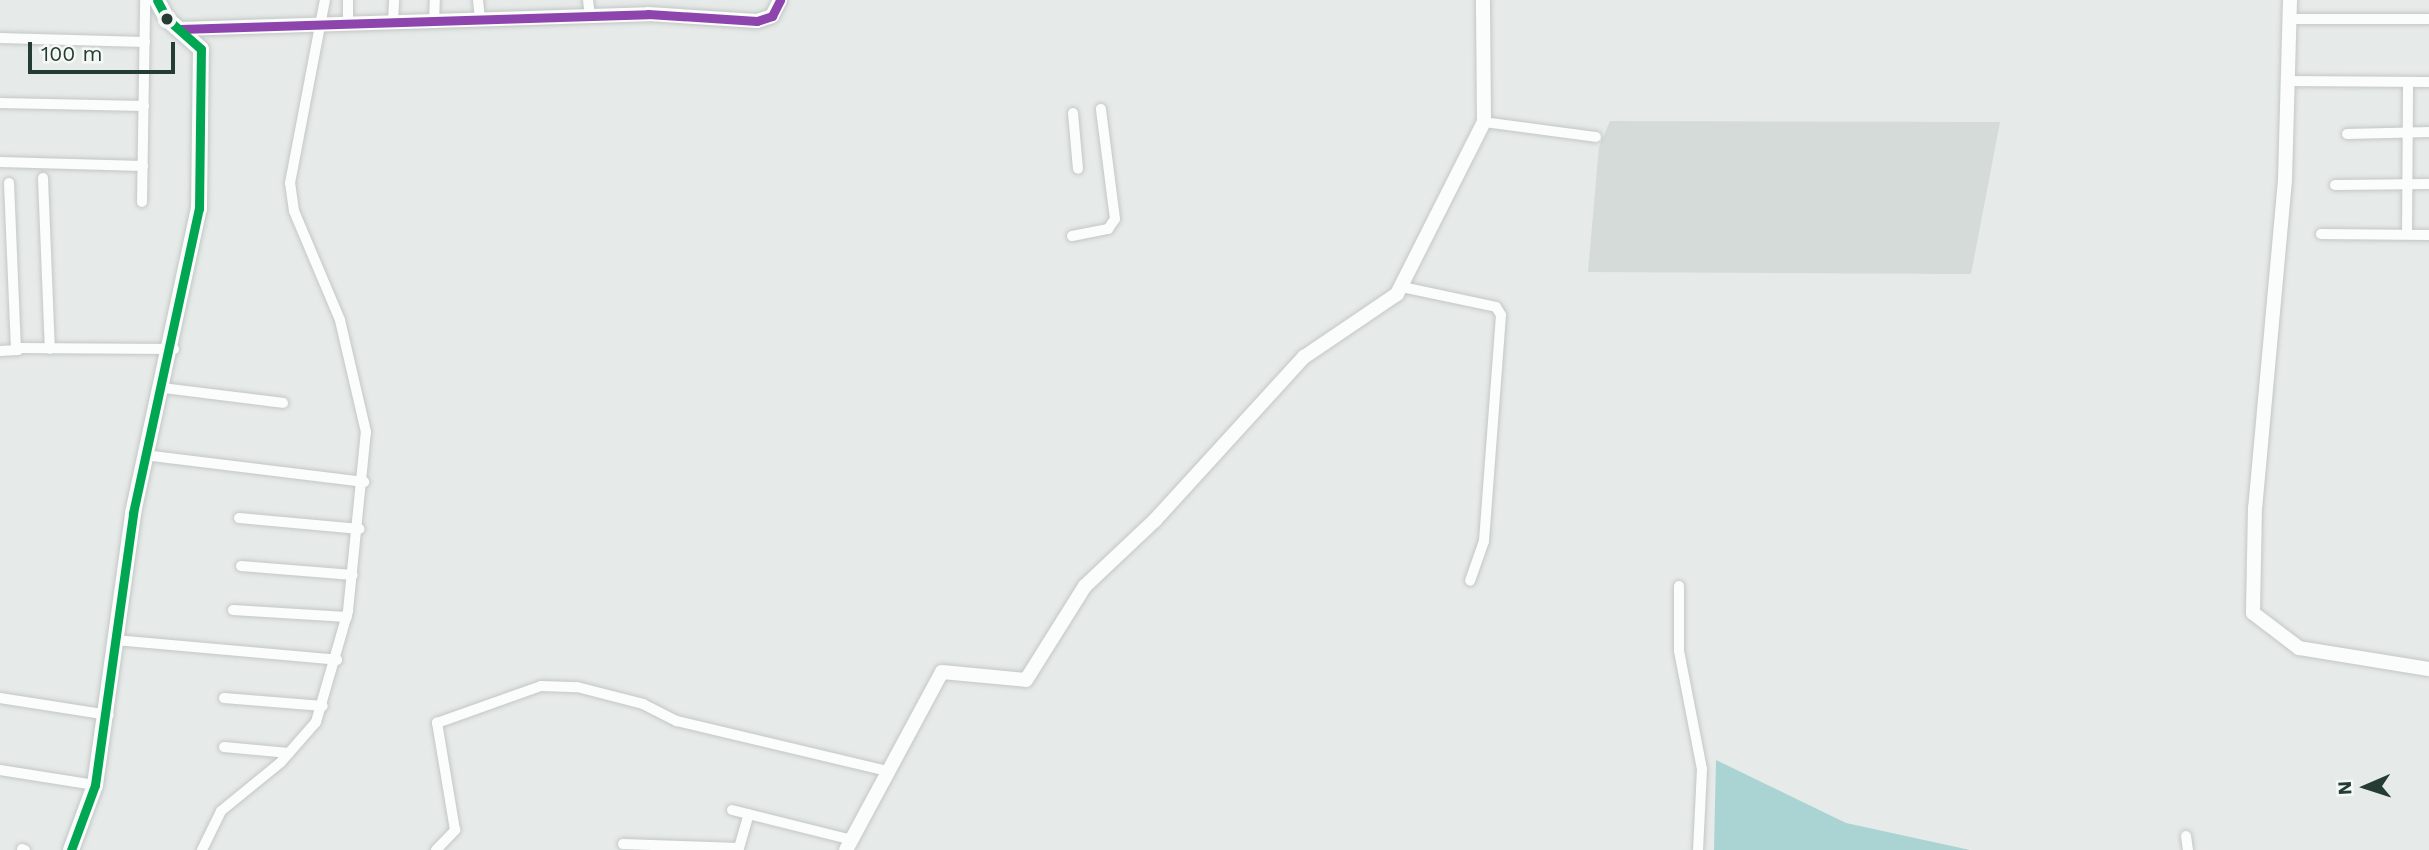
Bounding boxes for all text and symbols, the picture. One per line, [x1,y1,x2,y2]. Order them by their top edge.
unlabelled marker [160,12,174,26]
scale bar [32,28,178,72]
text: 100 m [41,41,103,66]
north arrow [2331,752,2401,822]
text: N [2333,780,2356,796]

